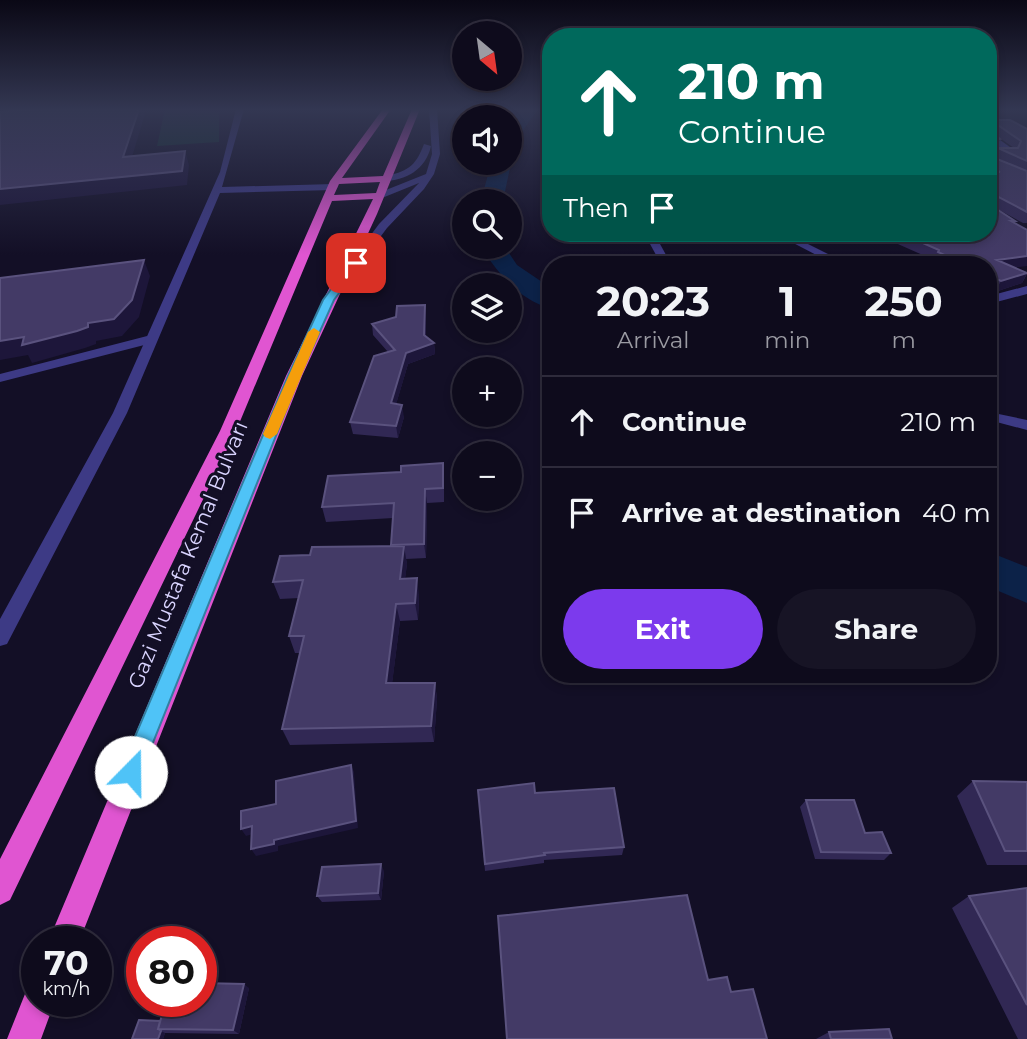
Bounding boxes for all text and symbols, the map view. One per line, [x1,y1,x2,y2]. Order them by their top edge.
north arrow [452,21,522,91]
map controls [452,21,522,511]
text: 210 m [678,52,825,111]
icon: ahead [563,56,654,147]
button: sound [452,105,522,175]
text: Continue [678,112,826,151]
button: search [452,189,522,259]
icon: arrive [643,189,681,227]
text: Then [563,192,629,224]
pin [326,233,386,293]
icon: arrive [337,244,375,282]
button: layers [452,273,522,343]
text: 20:23 [596,275,710,327]
text: 1 [779,275,796,327]
text: 250 [865,275,943,327]
text: Arrival [617,326,689,354]
text: min [764,326,810,354]
text: m [891,326,916,354]
button: + [452,357,522,427]
icon: ahead [563,403,601,441]
text: Continue [622,406,747,438]
text: 210 m [900,406,976,438]
street label: Gazi Mustafa Kemal Bulvarı [122,418,253,692]
button: − [452,441,522,511]
icon: arrive [563,494,601,532]
text: Arrive at destination [622,497,901,529]
text: 40 m [922,497,991,529]
button: Exit [563,589,763,669]
button: Share [777,589,976,669]
position arrow [94,735,168,809]
speed limit sign: 80 [126,926,217,1017]
text: 70 [44,941,89,984]
text: km/h [42,978,91,1000]

